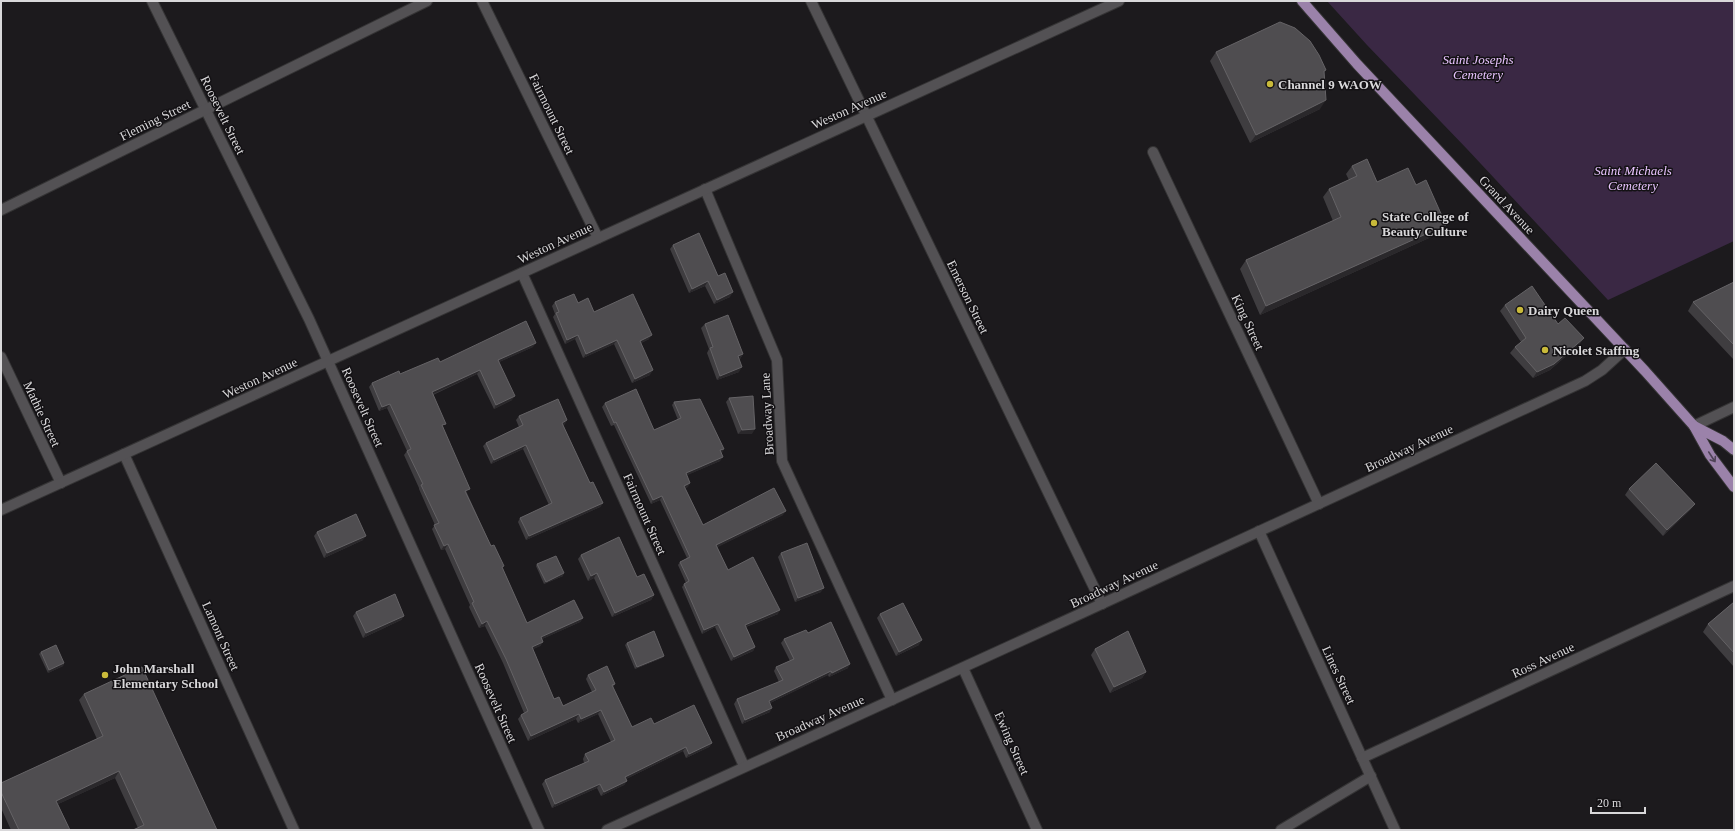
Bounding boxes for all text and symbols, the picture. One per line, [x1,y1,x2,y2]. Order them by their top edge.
park label: Saint Josephs Cemetery [1442,52,1514,82]
street label: Fairmount Street [526,71,578,157]
street label: Roosevelt Street [198,73,249,157]
place label: Channel 9 WAOW [1278,77,1382,92]
marker: Channel 9 WAOW [1265,79,1275,89]
street label: Weston Avenue [809,86,889,132]
street label: Fleming Street [117,96,193,144]
park label: Saint Michaels Cemetery [1594,163,1672,193]
street label: Grand Avenue [1476,173,1538,238]
place label: State College of Beauty Culture [1382,209,1469,239]
marker: State College of Beauty Culture [1369,218,1379,228]
street label: Weston Avenue [515,219,595,267]
street label: Emerson Street [944,258,992,336]
street label: King Street [1229,292,1268,353]
place label: Dairy Queen [1528,303,1600,318]
marker: Dairy Queen [1515,305,1525,315]
place label: Nicolet Staffing [1553,343,1640,358]
marker: Nicolet Staffing [1540,345,1550,355]
street label: Weston Avenue [220,354,300,402]
street label: Roosevelt Street [339,365,387,449]
street label: Broadway Lane [757,372,777,456]
street label: Mathie Street [20,379,64,449]
street label: Broadway Avenue [1363,421,1456,475]
one-way arrow [1708,452,1716,463]
street label: Fairmount Street [620,471,670,557]
street label: Broadway Avenue [1068,557,1161,611]
street label: Lamont Street [199,599,243,673]
street label: Ross Avenue [1509,639,1577,681]
street label: Lines Street [1319,644,1359,707]
place label: John Marshall Elementary School [113,661,218,691]
street label: Roosevelt Street [472,661,520,745]
marker: John Marshall Elementary School [100,670,110,680]
street label: Broadway Avenue [773,692,867,744]
street label: Ewing Street [991,709,1033,777]
scale bar [1591,789,1645,815]
text: 20 m [1597,796,1622,810]

